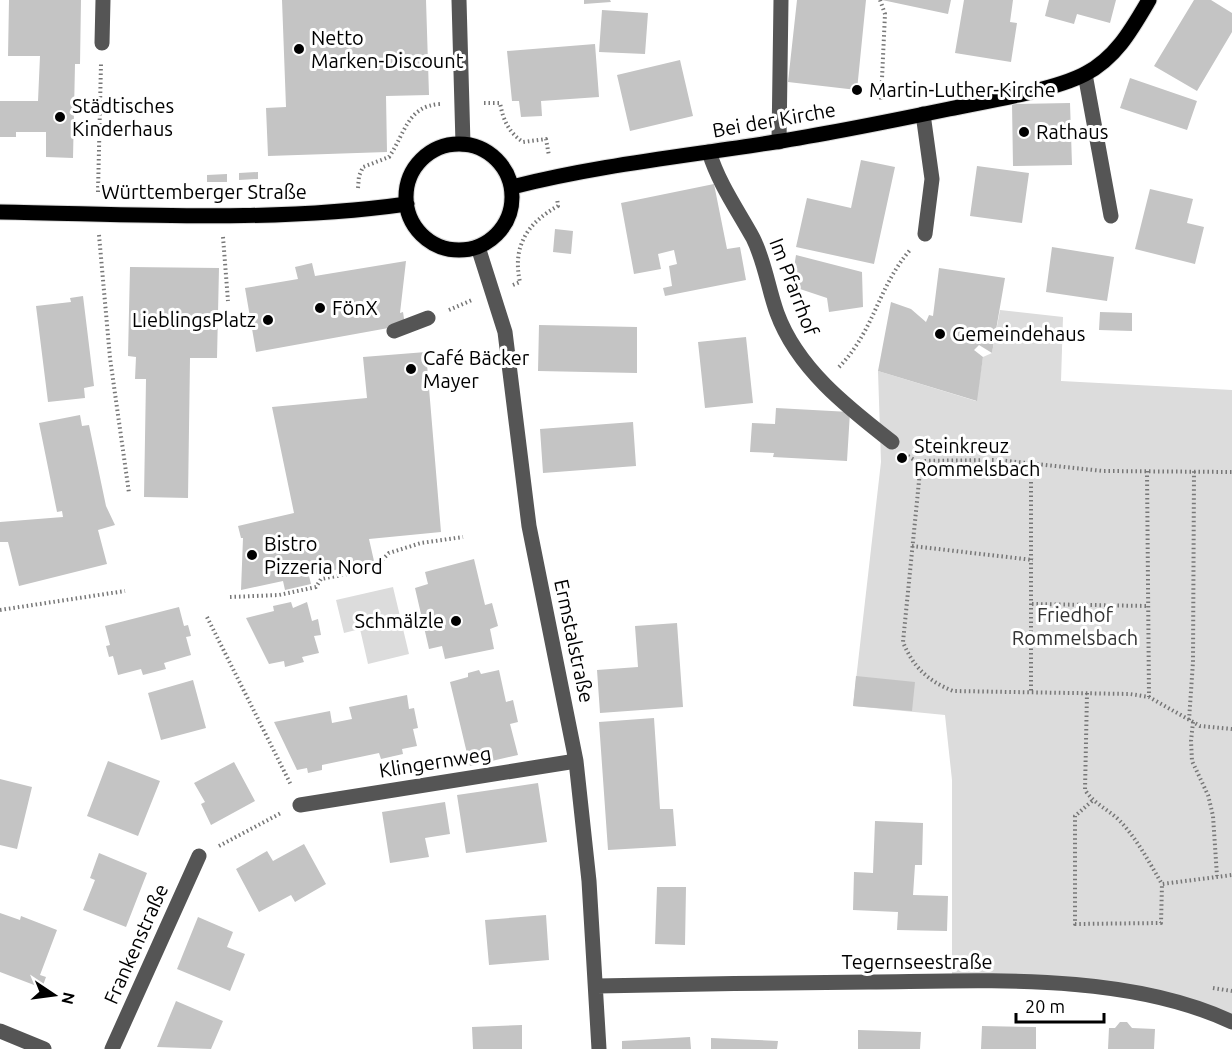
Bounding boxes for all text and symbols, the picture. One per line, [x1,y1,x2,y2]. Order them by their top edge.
place label: Netto Marken-Discount [311,26,464,72]
marker: Netto Marken-Discount [292,42,306,56]
place label: Martin-Luther-Kirche [869,78,1056,101]
marker: Martin-Luther-Kirche [850,83,864,97]
place label: Städtisches Kinderhaus [72,94,174,140]
street label: Bei der Kirche [710,97,837,142]
marker: Städtisches Kinderhaus [53,110,67,124]
place label: Rathaus [1036,120,1108,143]
marker: Rathaus [1017,125,1031,139]
street label: Württemberger Straße [101,180,307,203]
street label: Im Pfarrhof [765,235,824,339]
place label: FönX [332,296,378,319]
marker: FönX [313,301,327,315]
place label: LieblingsPlatz [132,308,256,331]
marker: LieblingsPlatz [261,313,275,327]
place label: Gemeindehaus [952,322,1085,345]
marker: Gemeindehaus [933,327,947,341]
place label: Café Bäcker Mayer [423,346,530,392]
marker: Café Bäcker Mayer [404,362,418,376]
place label: Steinkreuz Rommelsbach [914,434,1040,480]
marker: Steinkreuz Rommelsbach [895,451,909,465]
place label: Bistro Pizzeria Nord [264,532,383,578]
marker: Bistro Pizzeria Nord [245,548,259,562]
street label: Ermstalstraße [550,577,599,705]
park label: Friedhof Rommelsbach [1012,603,1138,649]
place label: Schmälzle [355,609,444,632]
marker: Schmälzle [449,614,463,628]
street label: Klingernweg [377,741,493,782]
street label: Frankenstraße [99,880,172,1007]
street label: Tegernseestraße [842,950,992,973]
north arrow [24,965,84,1025]
scale bar [1016,986,1104,1024]
text: N [59,991,79,1006]
text: 20 m [1025,996,1065,1016]

